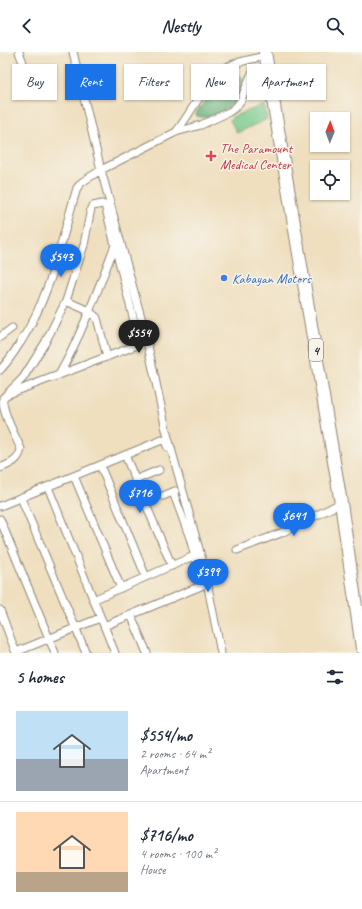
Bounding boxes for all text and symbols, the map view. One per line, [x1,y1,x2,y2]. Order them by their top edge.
icon: back [16,15,38,37]
text: Nestly [162,15,200,37]
icon: search [324,15,346,37]
chip: Buy [12,64,57,100]
chip: Rent [65,64,116,100]
chip: Filters [124,64,183,100]
chip: New [191,64,239,100]
chip: Apartment [247,64,326,100]
north arrow [310,112,350,152]
map controls [310,112,350,200]
place label: The Paramount Medical Center [220,140,294,173]
marker: The Paramount Medical Center [205,150,217,162]
button: locate [310,160,350,200]
pin: $543 [37,244,85,278]
text: $543 [49,249,73,265]
place label: Kabayan Motors [232,270,312,287]
marker: Kabayan Motors [219,273,229,283]
pin: $554 [115,320,163,354]
text: $554 [128,325,150,341]
road number: 4 [309,339,323,361]
pin: $716 [116,480,164,514]
text: $716 [128,485,152,501]
pin: $641 [270,503,318,537]
text: $641 [282,508,306,524]
pin: $399 [184,559,232,593]
text: $399 [196,564,220,580]
icon: filters [324,666,346,688]
text: 5 homes [16,667,64,688]
text: $554/mo [140,725,192,746]
icon: home [48,727,96,775]
text: 2 rooms · 64 m² [140,746,210,762]
text: Apartment [140,762,188,778]
text: $716/mo [140,825,193,846]
icon: home [48,828,96,876]
text: 4 rooms · 100 m² [140,846,216,862]
text: House [140,862,165,878]

